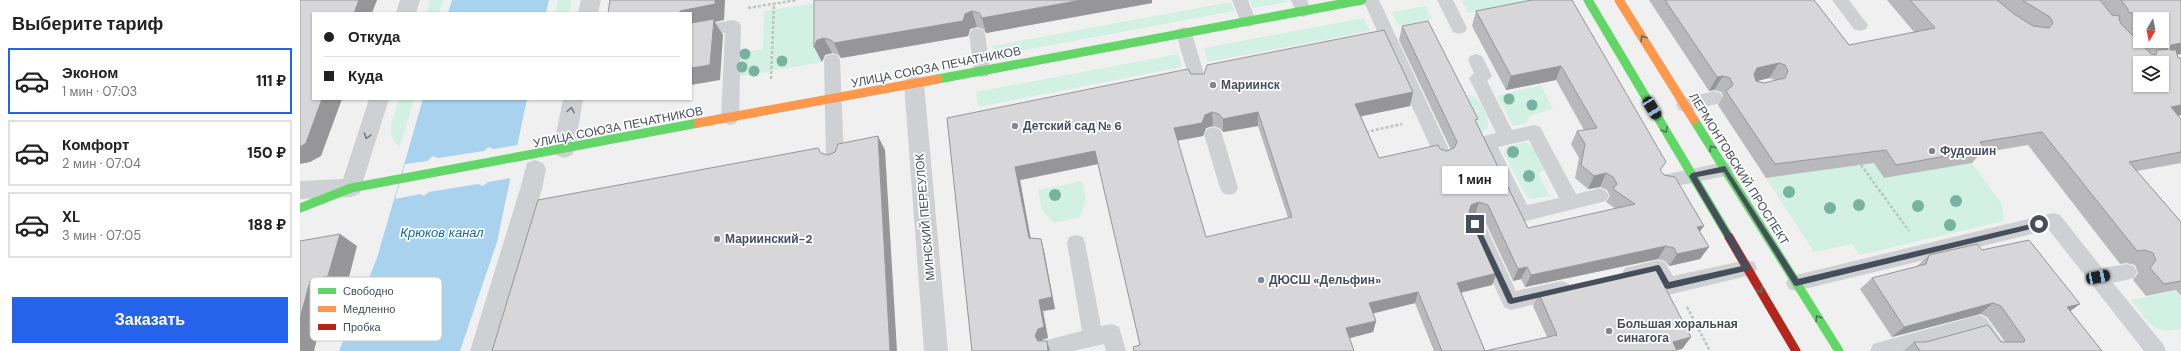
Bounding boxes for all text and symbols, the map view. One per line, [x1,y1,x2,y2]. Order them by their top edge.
text: Выберите тариф [12,12,163,36]
north arrow [2133,12,2169,48]
map controls [2133,12,2169,92]
text: Откуда [348,27,400,47]
one-way arrow [1641,35,1648,42]
street label: УЛИЦА СОЮЗА ПЕЧАТНИКОВ [850,43,1022,91]
button: layers [2133,56,2169,92]
icon: car [14,63,50,99]
text: Эконом [62,63,118,83]
text: Куда [348,66,383,86]
text: 111 ₽ [256,71,286,91]
place label: Мариинск [1221,77,1281,93]
marker: Мариинск [1208,80,1218,90]
text: 1 мин · 07:03 [62,83,137,100]
street label: ЛЕРМОНТОВСКИЙ ПРОСПЕКТ [1685,90,1793,249]
car [1641,95,1663,121]
street label: УЛИЦА СОЮЗА ПЕЧАТНИКОВ [532,103,704,151]
one-way arrow [566,107,574,113]
place label: Детский сад № 6 [1023,118,1122,134]
marker: Детский сад № 6 [1010,121,1020,131]
one-way arrow [1661,126,1668,133]
one-way arrow [363,133,372,140]
icon: car [14,135,50,171]
text: Комфорт [62,135,129,155]
text: 150 ₽ [247,143,286,163]
place label: Фудошин [1940,143,1996,159]
one-way arrow [1710,145,1717,152]
marker: Фудошин [1927,146,1937,156]
street label: МИНСКИЙ ПЕРЕУЛОК [911,153,939,281]
text: 2 мин · 07:04 [62,155,141,172]
callout: 1 мин [1442,166,1508,194]
text: 1 мин [1458,171,1492,188]
icon: car [14,207,50,243]
text: XL [62,207,80,227]
text: 188 ₽ [248,215,286,235]
route end [1466,215,1484,233]
route start [2030,215,2048,233]
water label: Крюков канал [400,224,484,241]
text: 3 мин · 07:05 [62,227,141,244]
place label: Мариинский-2 [725,231,812,247]
marker: Мариинский-2 [712,234,722,244]
car [2085,269,2111,285]
place label: ДЮСШ «Дельфин» [1269,272,1381,288]
marker: ДЮСШ «Дельфин» [1256,275,1266,285]
legend [310,277,442,341]
text: Свободно [343,284,394,298]
one-way arrow [1756,286,1763,293]
button: Заказать [12,297,288,343]
text: Медленно [343,302,395,316]
one-way arrow [1816,315,1823,322]
place label: Большая хоральная синагога [1617,316,1738,346]
text: Пробка [343,320,381,334]
marker: Большая хоральная синагога [1604,326,1614,336]

